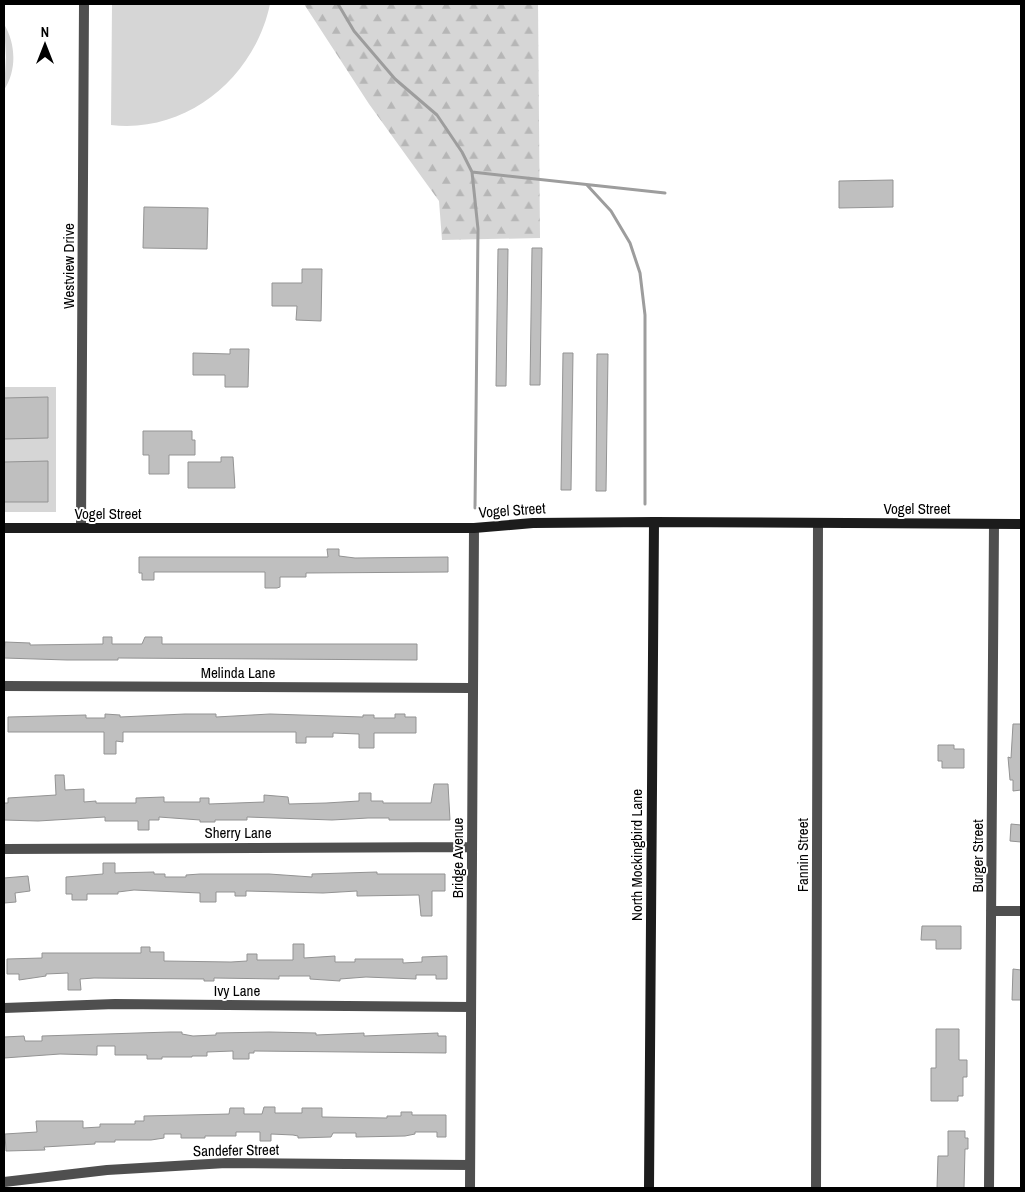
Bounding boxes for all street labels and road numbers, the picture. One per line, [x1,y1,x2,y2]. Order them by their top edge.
street label: Westview Drive [58,223,79,309]
street label: Vogel Street [478,497,547,523]
street label: Vogel Street [883,498,951,519]
street label: Vogel Street [74,503,142,524]
street label: Melinda Lane [201,662,275,683]
street label: North Mockingbird Lane [626,789,647,921]
street label: Fannin Street [792,817,813,892]
street label: Bridge Avenue [447,818,468,898]
street label: Burger Street [967,819,988,893]
street label: Sherry Lane [204,822,272,843]
street label: Ivy Lane [214,980,260,1001]
street label: Sandefer Street [193,1139,280,1161]

